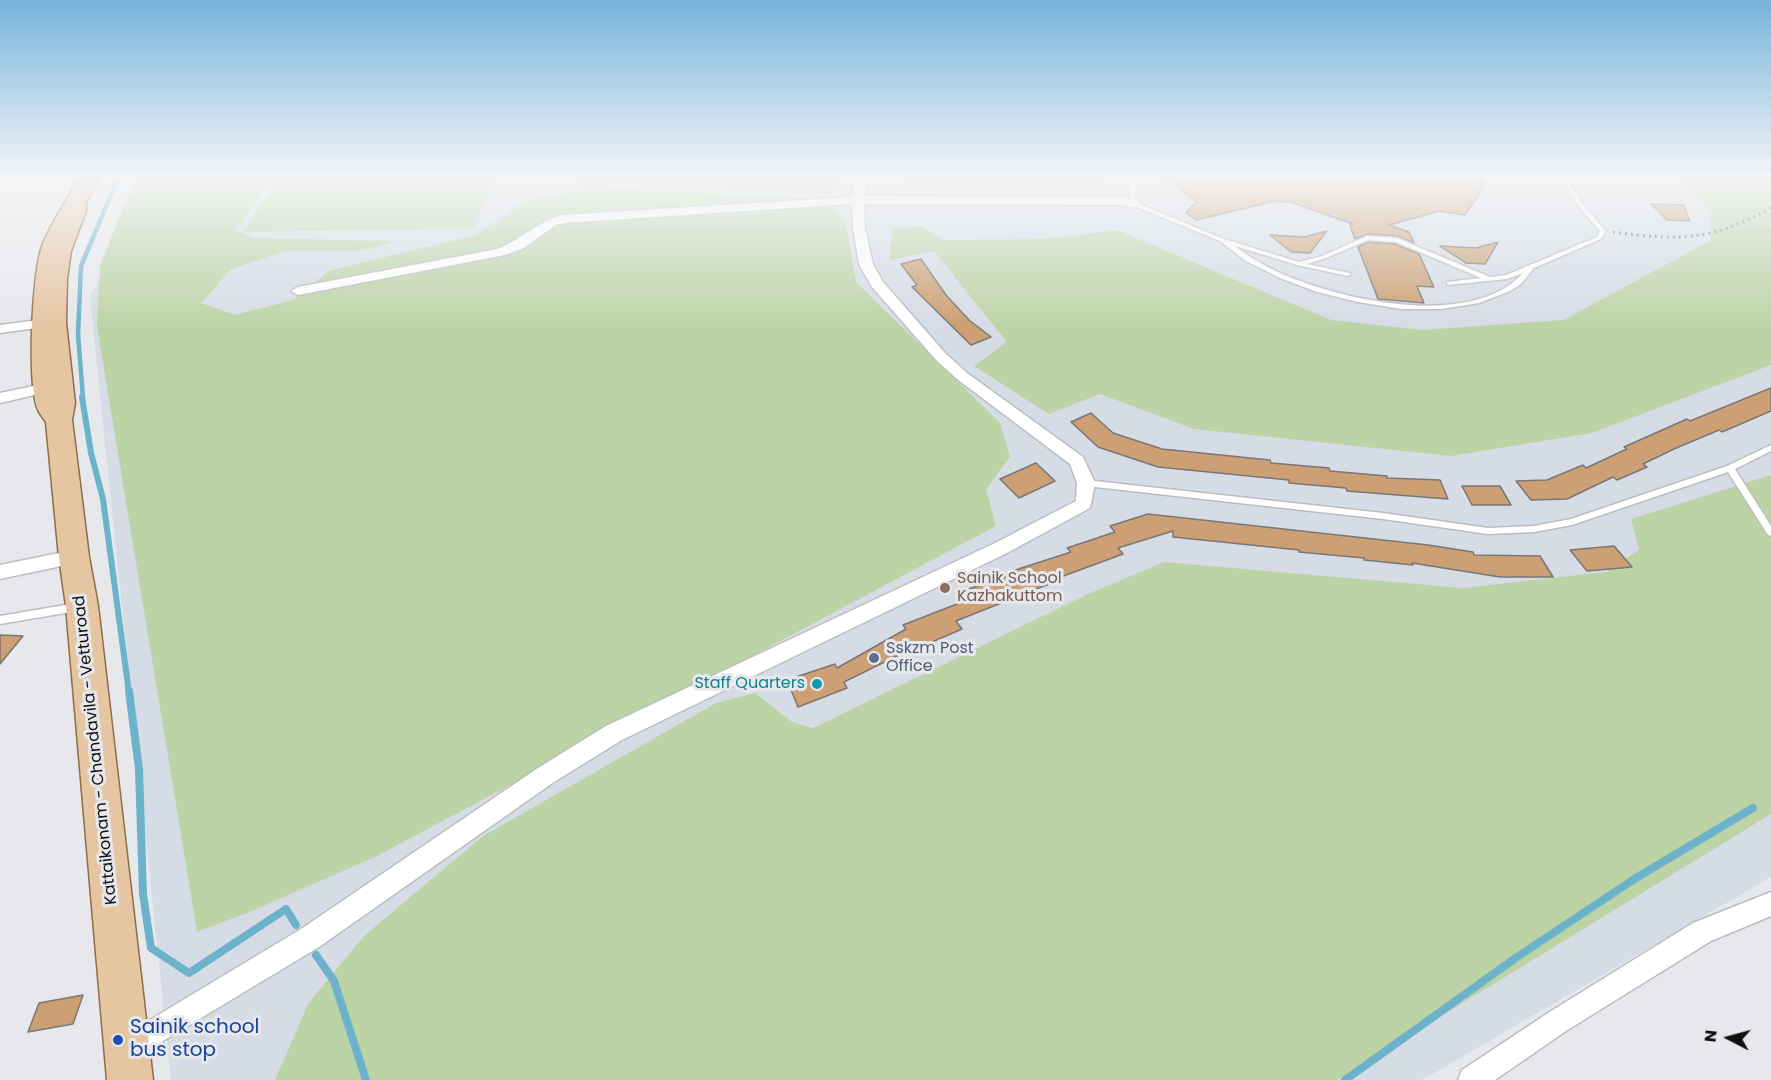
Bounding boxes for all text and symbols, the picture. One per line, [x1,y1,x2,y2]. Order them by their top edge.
place label: Sainik School Kazhakuttom [957,569,1063,607]
marker: Sainik School Kazhakuttom [938,581,952,595]
street label: Kattaikonam - Chandavila - Vetturoad [70,594,122,906]
place label: Sskzm Post Office [886,639,974,677]
marker: Sskzm Post Office [867,651,881,665]
place label: Staff Quarters [694,674,805,694]
marker: Staff Quarters [810,677,824,691]
north arrow [1699,1008,1759,1068]
place label: Sainik school bus stop [130,1016,259,1063]
text: N [1699,1029,1723,1043]
marker: Sainik school bus stop [111,1033,125,1047]

